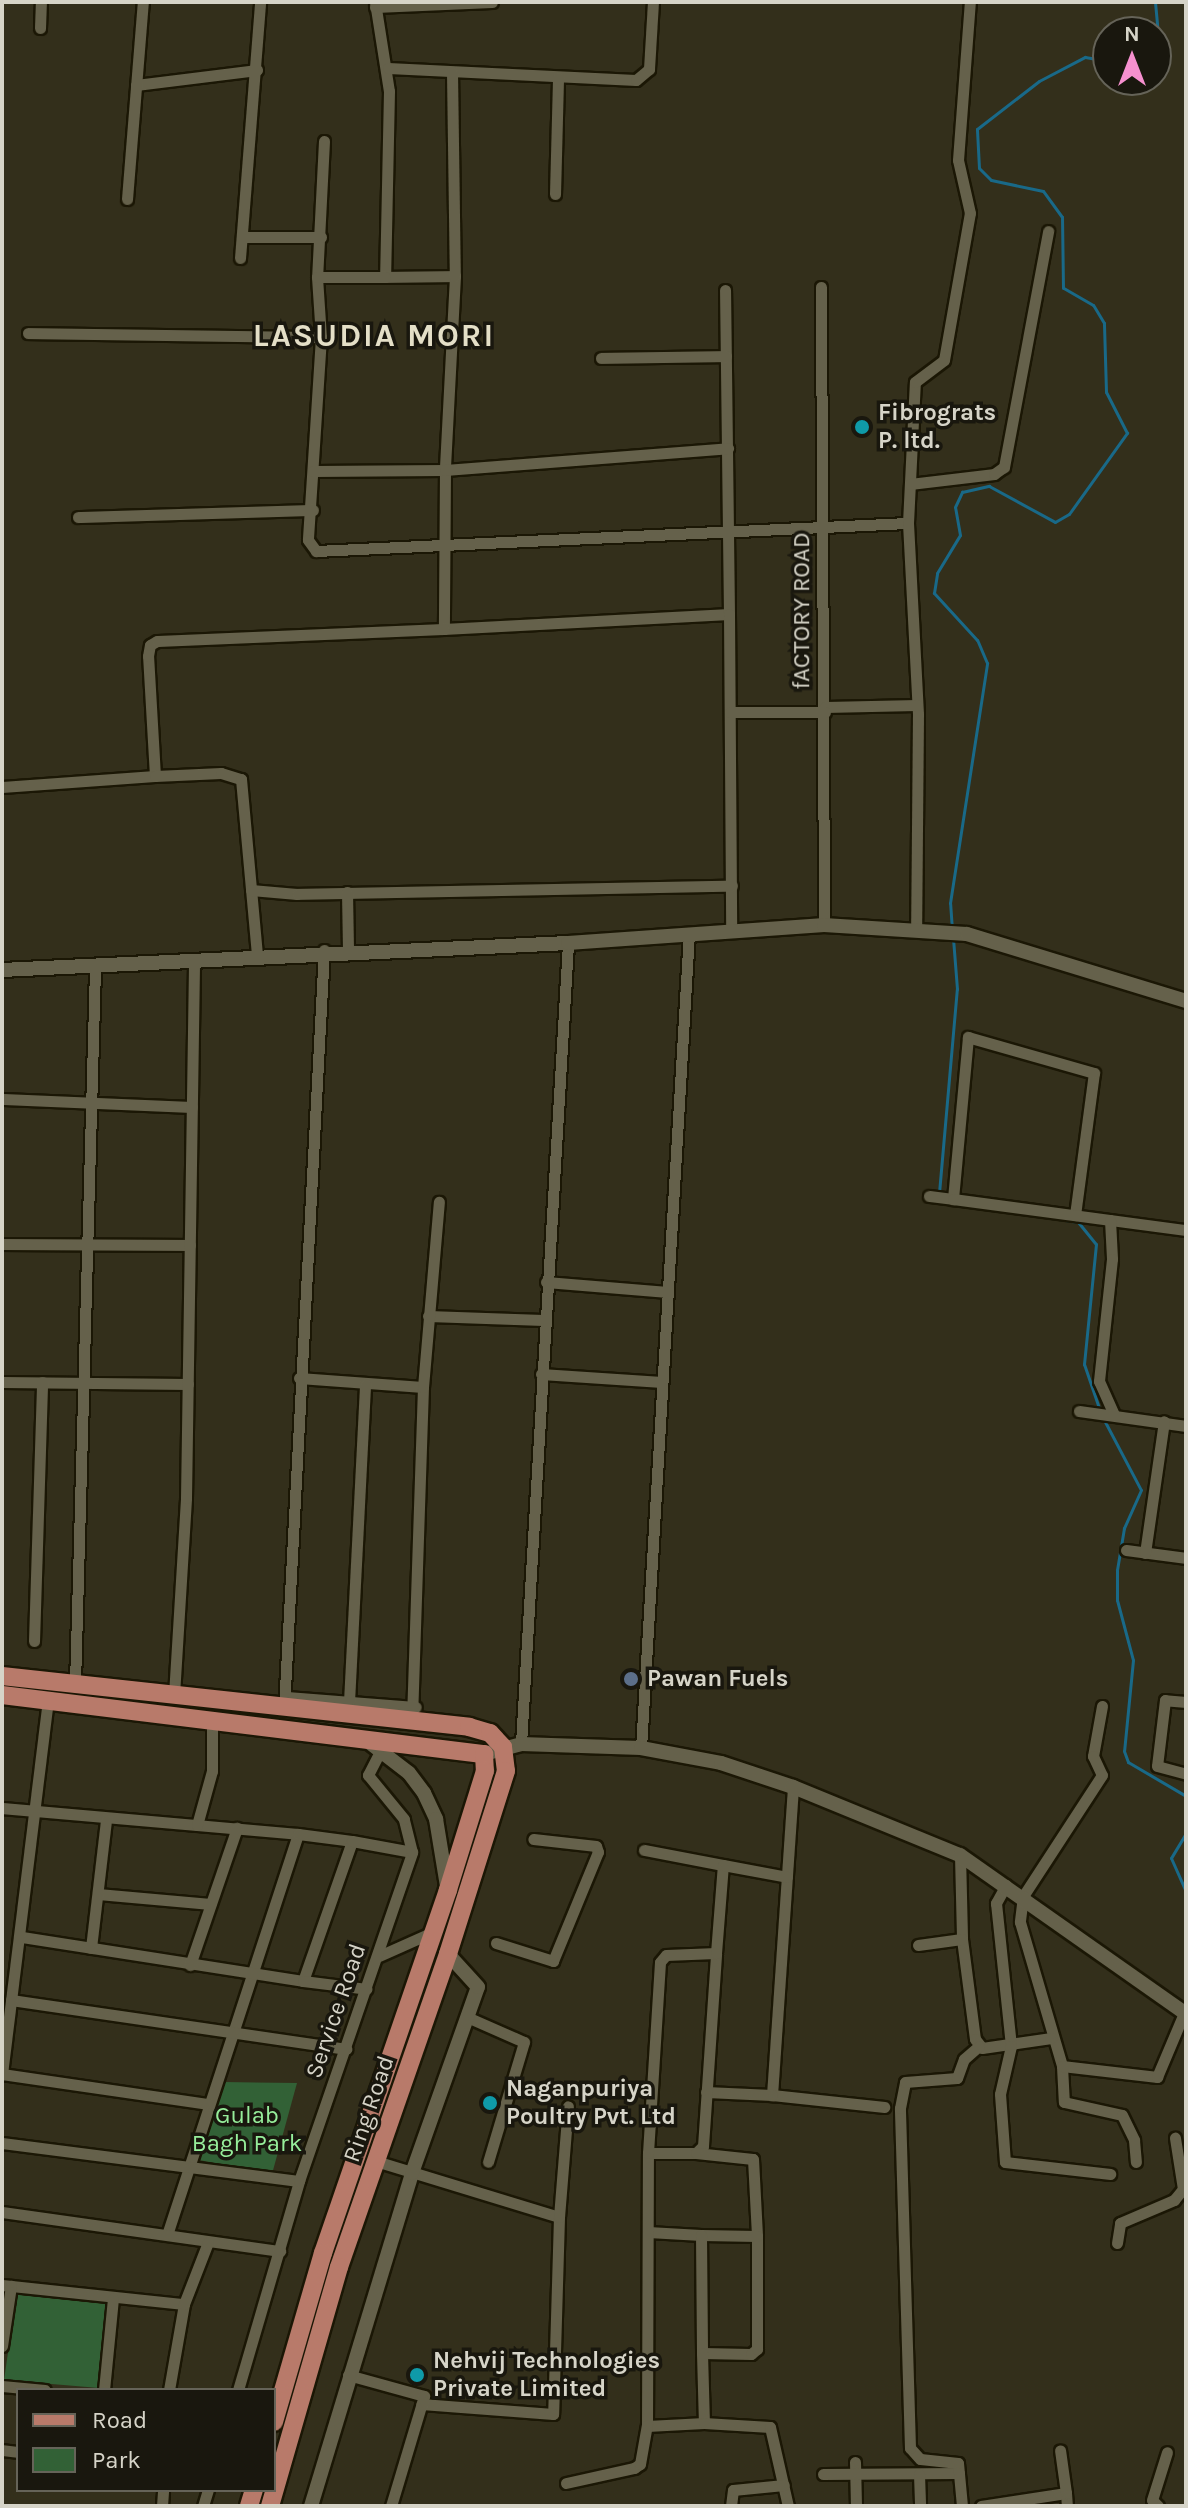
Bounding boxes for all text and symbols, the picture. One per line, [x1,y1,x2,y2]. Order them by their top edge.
north arrow [1092,16,1172,96]
text: N [1124,21,1140,47]
district label: LASUDIA MORI [253,317,495,355]
place label: Fibrograts P. ltd. [878,399,996,455]
marker: Fibrograts P. ltd. [853,418,871,436]
street label: fACTORY ROAD [788,532,816,690]
place label: Pawan Fuels [647,1665,789,1693]
marker: Pawan Fuels [622,1670,640,1688]
street label: Service Road [300,1940,372,2082]
street label: Ring Road [337,2052,401,2166]
place label: Naganpuriya Poultry Pvt. Ltd [506,2075,676,2131]
marker: Naganpuriya Poultry Pvt. Ltd [481,2094,499,2112]
park label: Gulab Bagh Park [192,2102,302,2158]
place label: Nehvij Technologies Private Limited [433,2347,660,2403]
marker: Nehvij Technologies Private Limited [408,2366,426,2384]
legend [16,2388,276,2492]
text: Road [92,2406,147,2434]
text: Park [92,2446,141,2474]

